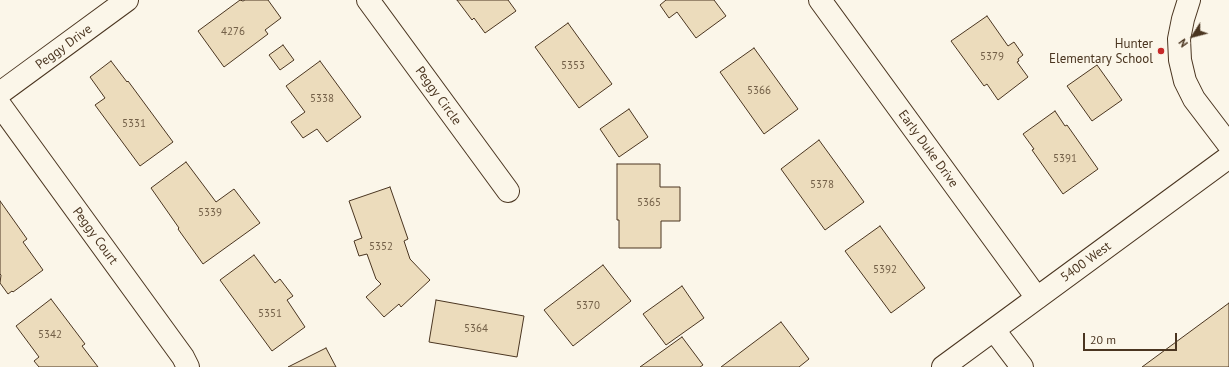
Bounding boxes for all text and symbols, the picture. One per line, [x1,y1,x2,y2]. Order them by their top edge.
north arrow [1173,16,1213,56]
street label: Peggy Drive [33,21,95,73]
house number: 4276 [221,25,245,39]
place label: Hunter Elementary School [1049,36,1153,67]
text: N [1176,36,1191,50]
marker: Hunter Elementary School [1156,46,1166,56]
house number: 5379 [980,50,1004,64]
house number: 5353 [561,59,585,73]
street label: Peggy Circle [412,64,464,128]
house number: 5366 [747,84,771,98]
house number: 5338 [310,92,334,106]
street label: Early Duke Drive [895,107,961,191]
house number: 5331 [122,117,146,131]
house number: 5391 [1053,152,1077,166]
house number: 5378 [810,178,834,192]
house number: 5365 [637,196,661,210]
street label: Peggy Court [69,204,121,268]
house number: 5339 [198,206,222,220]
street label: 5400 West [1058,238,1114,286]
house number: 5352 [369,240,393,254]
house number: 5392 [873,263,897,277]
house number: 5370 [576,299,600,313]
house number: 5351 [258,307,282,321]
house number: 5364 [464,322,488,336]
scale bar [1085,325,1179,351]
house number: 5342 [38,328,62,342]
text: 20 m [1090,332,1116,347]

